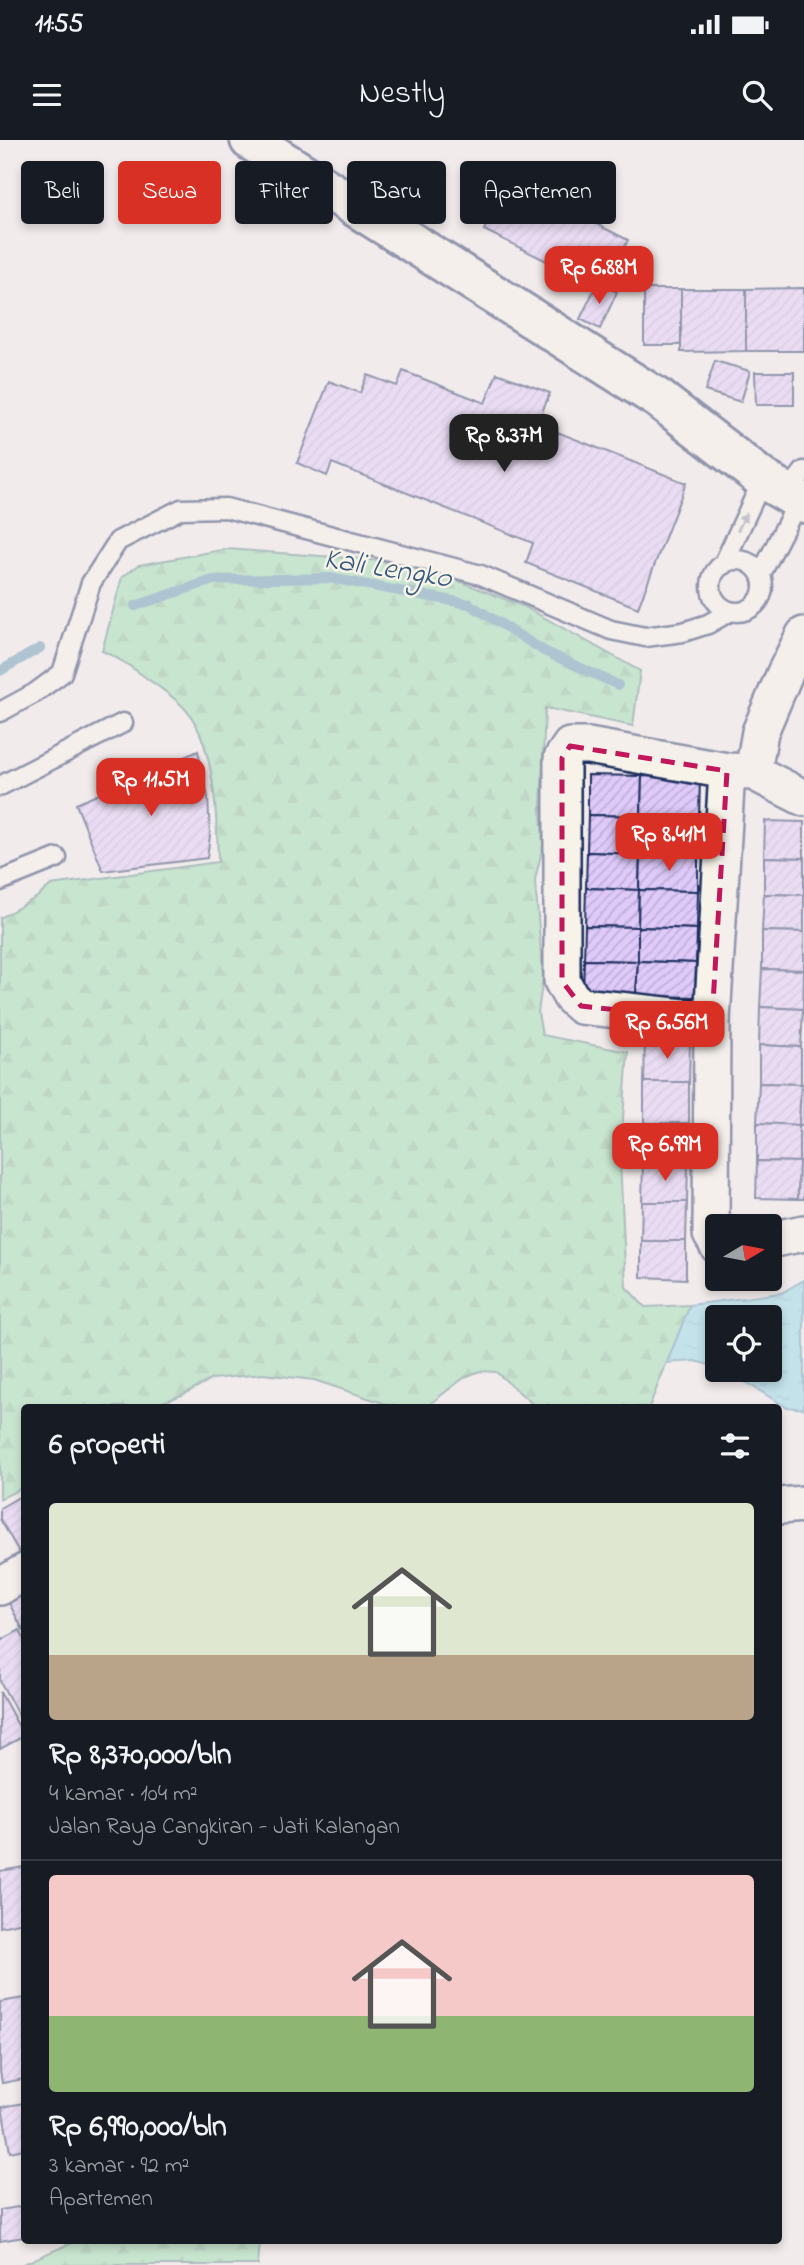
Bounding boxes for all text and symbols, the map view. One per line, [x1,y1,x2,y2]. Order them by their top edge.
text: 11:55 [35,6,84,44]
text: Nestly [359,71,445,118]
icon: menu [28,76,66,114]
icon: search [738,76,776,114]
chip: Beli [21,161,104,224]
chip: Sewa [118,161,221,224]
chip: Filter [235,161,333,224]
chip: Baru [347,161,446,224]
chip: Apartemen [460,161,616,224]
pin: Rp 6.88M [527,246,671,306]
text: Rp 6.88M [560,252,638,285]
pin: Rp 8.37M [432,414,576,474]
text: Rp 8.37M [465,420,543,453]
one-way arrow [737,512,748,532]
water label: Kali Lengko [320,538,456,602]
pin: Rp 11.5M [79,758,223,818]
text: Rp 11.5M [112,764,190,797]
pin: Rp 8.41M [597,814,741,873]
text: Rp 8.41M [631,819,707,852]
pin: Rp 6.56M [595,1002,739,1061]
text: Rp 6.56M [625,1007,709,1040]
pin: Rp 6.99M [593,1124,737,1183]
text: Rp 6.99M [628,1129,702,1162]
north arrow [705,1214,782,1292]
map controls [705,1214,782,1382]
button: locate [705,1305,782,1382]
text: 6 properti [49,1424,165,1468]
icon: filters [716,1427,754,1465]
icon: home [339,1549,465,1675]
text: Rp 8,370,000/bln [49,1734,232,1778]
text: 4 kamar · 104 m² [49,1778,198,1811]
text: Jalan Raya Cangkiran - Jati Kalangan [49,1811,400,1844]
icon: home [339,1921,465,2047]
text: Rp 6,990,000/bln [49,2106,227,2150]
text: 3 kamar · 92 m² [49,2150,189,2183]
text: Apartemen [49,2183,153,2216]

